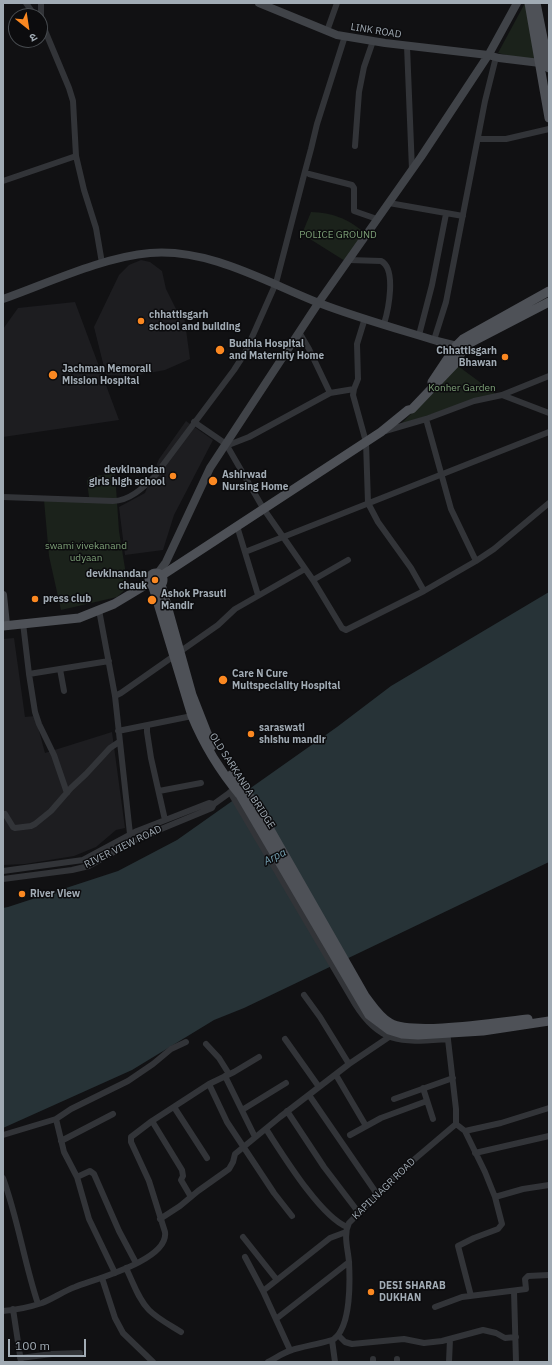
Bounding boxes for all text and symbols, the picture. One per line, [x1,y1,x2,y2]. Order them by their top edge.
north arrow [8,8,48,48]
street label: LINK ROAD [350,21,402,41]
text: उ [27,30,40,45]
park label: POLICE GROUND [299,229,377,241]
place label: chhattisgarh school and building [149,309,240,332]
marker: chhattisgarh school and building [136,316,146,326]
place label: Budhia Hospital and Maternity Home [229,338,324,362]
marker: Budhia Hospital and Maternity Home [214,344,226,356]
place label: Chhattisgarh Bhawan [436,345,497,368]
marker: Chhattisgarh Bhawan [500,352,510,362]
place label: Jachman Memorail Mission Hospital [62,363,151,386]
marker: Jachman Memorail Mission Hospital [47,369,59,381]
park label: Konher Garden [428,382,496,394]
place label: devkinandan girls high school [89,464,165,488]
place label: Ashirwad Nursing Home [222,469,288,492]
marker: devkinandan girls high school [168,471,178,481]
marker: Ashirwad Nursing Home [207,475,219,487]
park label: swami vivekanand udyaan [45,540,127,564]
place label: devkinandan chauk [86,568,147,592]
marker: devkinandan chauk [150,575,160,585]
place label: Ashok Prasuti Mandir [161,588,226,612]
place label: press club [43,593,91,605]
marker: press club [30,594,40,604]
marker: Ashok Prasuti Mandir [146,594,158,606]
place label: Care N Cure Multspeciality Hospital [232,668,340,692]
marker: Care N Cure Multspeciality Hospital [217,674,229,686]
place label: saraswati shishu mandir [259,722,326,746]
marker: saraswati shishu mandir [246,729,256,739]
street label: OLD SARKANDA BRIDGE [207,731,277,831]
street label: RIVER VIEW ROAD [82,823,164,871]
water label: Arpa [262,846,288,868]
place label: River View [30,888,80,900]
marker: River View [17,889,27,899]
street label: KAPILNAGR ROAD [350,1156,418,1222]
place label: DESI SHARAB DUKHAN [379,1280,446,1304]
marker: DESI SHARAB DUKHAN [366,1287,376,1297]
scale bar [10,1331,88,1357]
text: 100 m [15,1338,50,1353]

